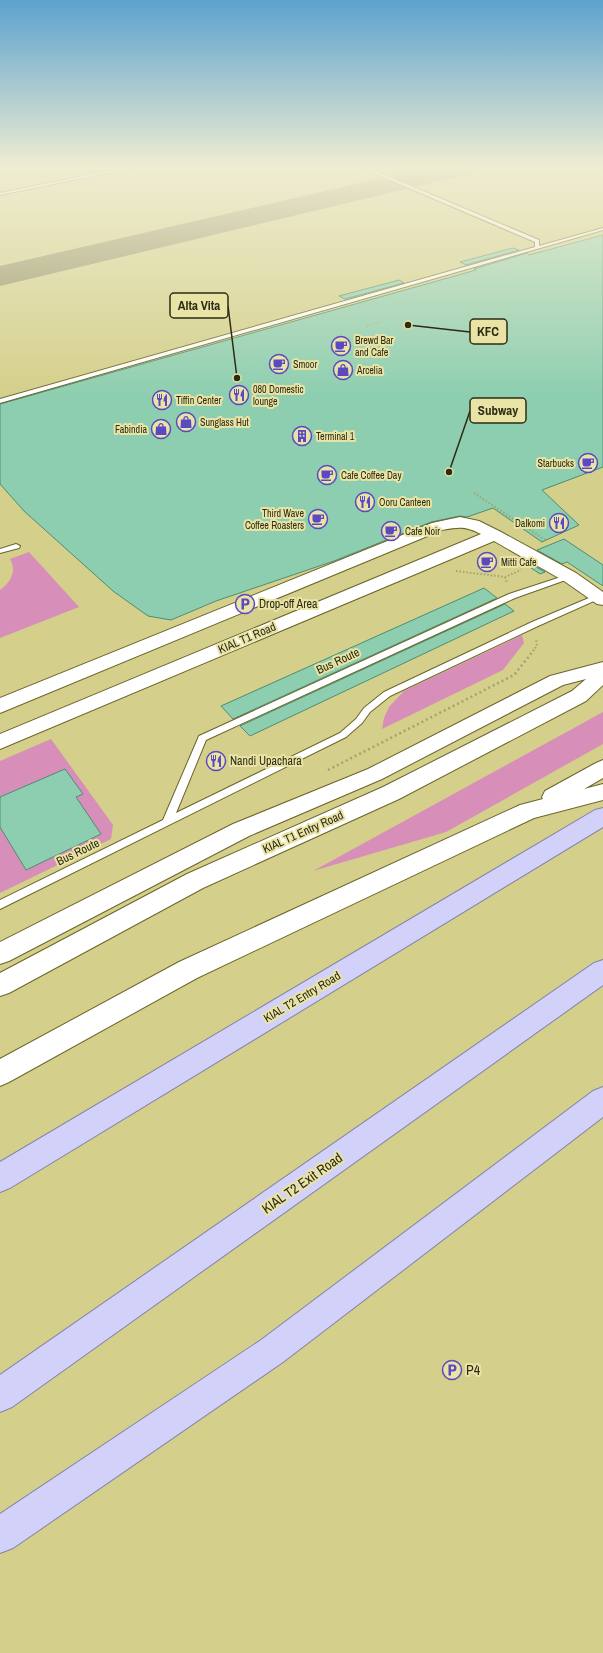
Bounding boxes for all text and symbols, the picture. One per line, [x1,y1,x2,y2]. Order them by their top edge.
callout: Alta Vita [170,293,228,318]
text: Alta Vita [178,297,220,314]
callout: KFC [470,319,507,344]
text: KFC [477,323,499,340]
place label: Brewd Bar and Cafe [355,334,394,359]
cafe icon: Brewd Bar and Cafe [330,335,352,357]
cafe icon: Smoor [268,353,290,375]
place label: Smoor [293,358,317,371]
shop icon: Arcelia [332,359,354,381]
place label: Arcelia [356,364,383,377]
place label: 080 Domestic lounge [253,383,304,408]
restaurant icon: 080 Domestic lounge [228,384,250,406]
restaurant icon: Tiffin Center [151,389,173,411]
place label: Tiffin Center [176,394,222,407]
callout: Subway [470,398,526,423]
text: Subway [478,402,518,419]
shop icon: Sunglass Hut [175,411,197,433]
place label: Sunglass Hut [200,416,249,429]
shop icon: Fabindia [150,418,172,440]
place label: Fabindia [115,423,147,436]
building icon: Terminal 1 [291,425,313,447]
place label: Terminal 1 [316,430,355,443]
cafe icon: Starbucks [577,452,599,474]
place label: Starbucks [538,457,574,470]
cafe icon: Cafe Coffee Day [316,464,338,486]
place label: Cafe Coffee Day [341,469,402,482]
restaurant icon: Ooru Canteen [354,491,376,513]
place label: Ooru Canteen [379,496,431,509]
place label: Third Wave Coffee Roasters [245,507,304,532]
cafe icon: Third Wave Coffee Roasters [307,508,329,530]
restaurant icon: Dalkomi [548,512,570,534]
place label: Dalkomi [515,517,545,530]
cafe icon: Cafe Noir [380,520,402,542]
place label: Cafe Noir [405,525,440,538]
cafe icon: Mitti Cafe [476,551,498,573]
place label: Mitti Cafe [501,556,537,569]
parking icon: Drop-off Area [234,593,256,615]
place label: Drop-off Area [259,596,318,612]
street label: KIAL T1 Road [216,619,278,657]
street label: Bus Route [314,644,362,678]
restaurant icon: Nandi Upachara [205,750,227,772]
place label: Nandi Upachara [230,753,302,769]
street label: KIAL T1 Entry Road [260,807,346,857]
street label: Bus Route [54,835,102,869]
street label: KIAL T2 Entry Road [261,968,343,1026]
street label: KIAL T2 Exit Road [258,1149,346,1217]
parking icon: P4 [441,1359,463,1381]
place label: P4 [466,1361,481,1379]

